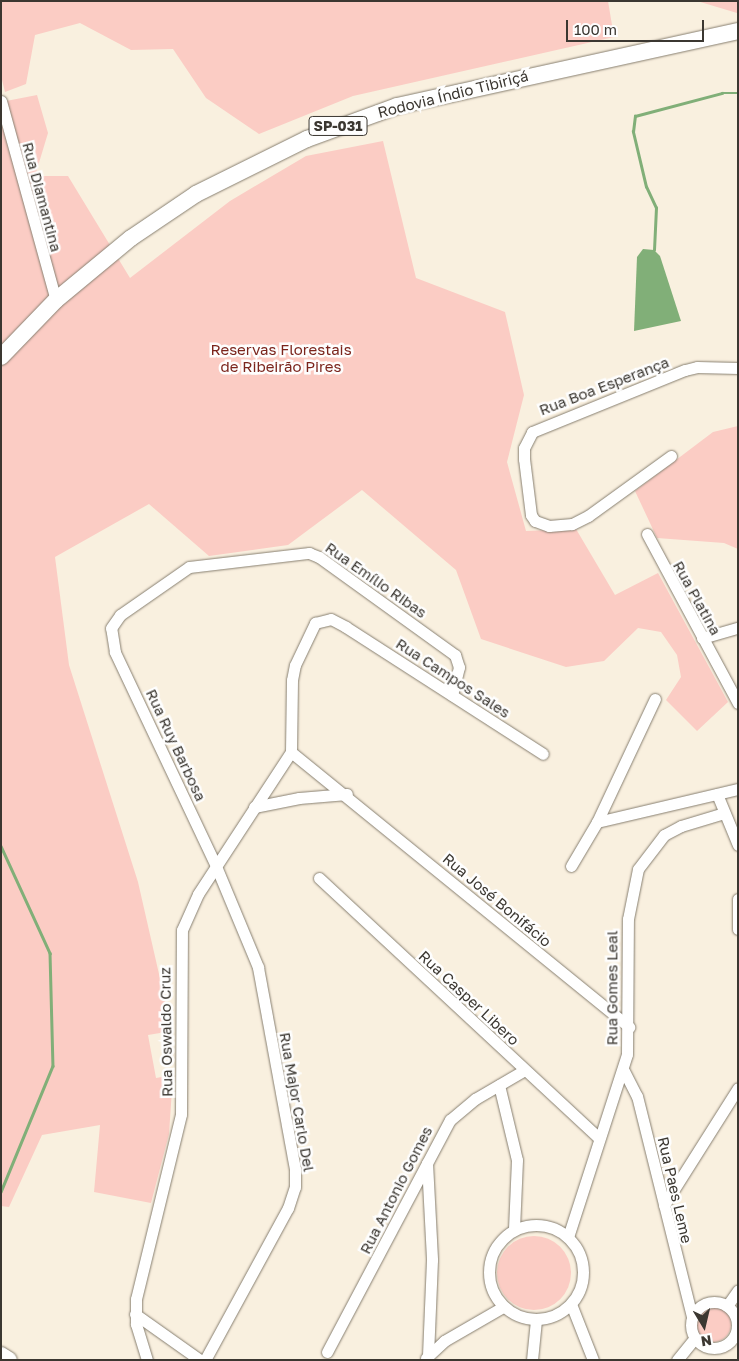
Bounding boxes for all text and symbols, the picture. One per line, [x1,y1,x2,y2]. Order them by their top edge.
scale bar [569,10,706,42]
text: 100 m [574,20,617,38]
street label: Rodovia Índio Tibiriçá [376,67,530,121]
road number: SP-031 [308,114,368,138]
street label: Rua Diamantina [19,140,65,254]
park label: Reservas Florestais de Ribeirão Pires [210,340,352,375]
street label: Rua Boa Esperança [537,353,671,419]
street label: Rua Emílio Ribas [322,538,430,622]
street label: Rua Platina [669,558,725,638]
street label: Rua Campos Sales [393,634,513,722]
street label: Rua Ruy Barbosa [142,686,210,804]
street label: Rua José Bonifácio [439,849,555,951]
street label: Rua Gomes Leal [603,931,621,1045]
street label: Rua Casper Libero [415,947,523,1049]
street label: Rua Oswaldo Cruz [156,967,176,1097]
street label: Rua Major Carlo Del [276,1031,318,1173]
street label: Rua Antonio Gomes [356,1123,436,1257]
street label: Rua Paes Leme [654,1135,696,1245]
north arrow [679,1301,729,1351]
text: N [700,1332,713,1351]

